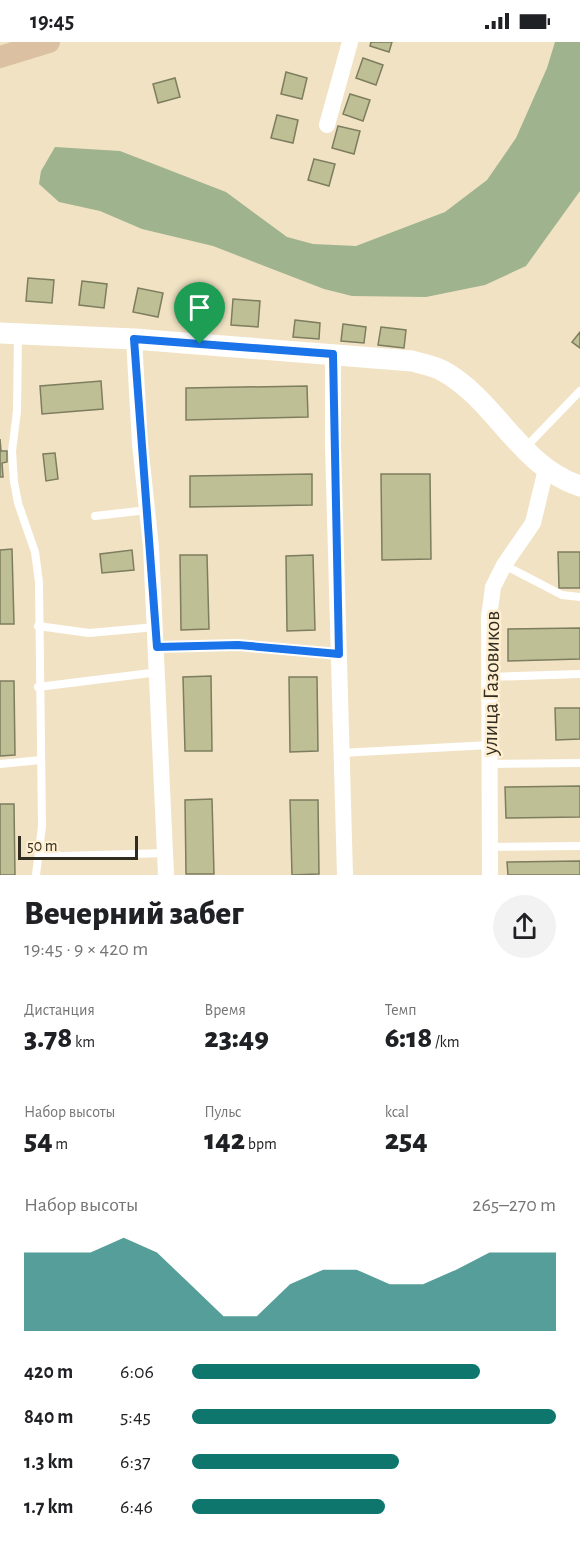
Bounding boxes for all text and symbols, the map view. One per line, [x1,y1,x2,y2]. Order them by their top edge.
text: 19:45 [30,10,74,32]
pin [174,282,225,344]
icon: arrive [183,291,216,324]
street label: улица Газовиков [479,611,503,757]
scale bar [18,833,138,860]
text: 50 m [27,838,58,854]
button: share [493,895,556,958]
text: Вечерний забег [24,898,244,931]
text: 19:45 · 9 × 420 m [24,939,148,959]
text: Дистанция [24,1002,95,1018]
text: Время [204,1002,246,1018]
text: Темп [385,1002,417,1018]
text: 3.78 [24,1023,72,1053]
text: 23:49 [204,1023,269,1053]
text: 6:18 [385,1023,432,1053]
text: km [72,1034,95,1050]
text: /km [432,1034,460,1050]
text: Набор высоты [24,1104,115,1120]
text: Пульс [204,1104,242,1120]
text: kcal [385,1104,409,1120]
text: 54 [24,1125,53,1155]
text: 142 [204,1125,245,1155]
text: 254 [385,1125,428,1155]
text: m [53,1136,68,1152]
text: bpm [245,1136,277,1152]
text: Набор высоты [24,1195,138,1215]
text: 265–270 m [472,1195,556,1215]
text: 420 m [24,1362,73,1382]
text: 6:06 [120,1362,154,1382]
text: 840 m [24,1407,74,1427]
text: 5:45 [120,1407,151,1427]
text: 1.3 km [24,1452,73,1472]
text: 6:37 [120,1452,151,1472]
text: 1.7 km [24,1497,73,1517]
text: 6:46 [120,1497,153,1517]

